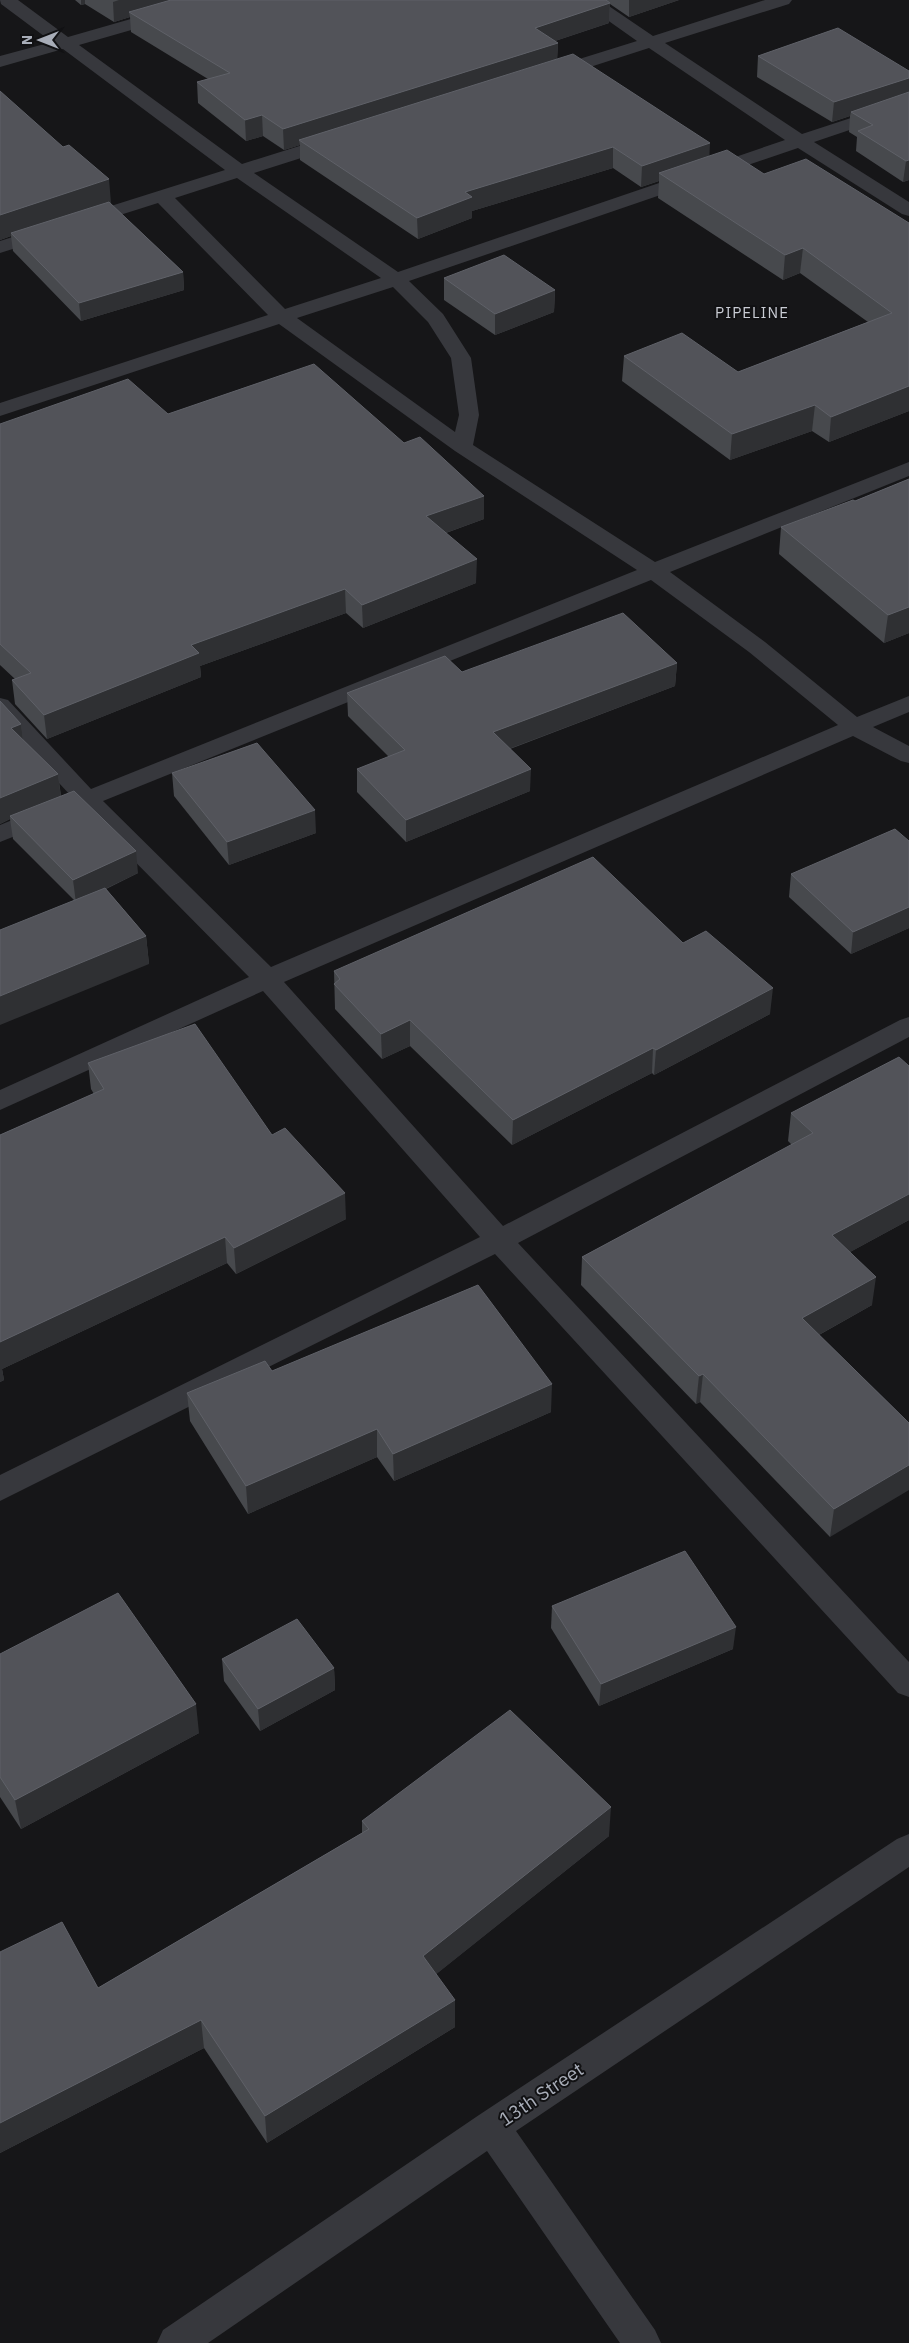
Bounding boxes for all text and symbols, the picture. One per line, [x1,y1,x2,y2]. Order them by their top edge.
north arrow [15,15,65,65]
text: N [18,35,36,45]
district label: PIPELINE [715,303,789,322]
street label: 13th Street [494,2057,588,2131]

